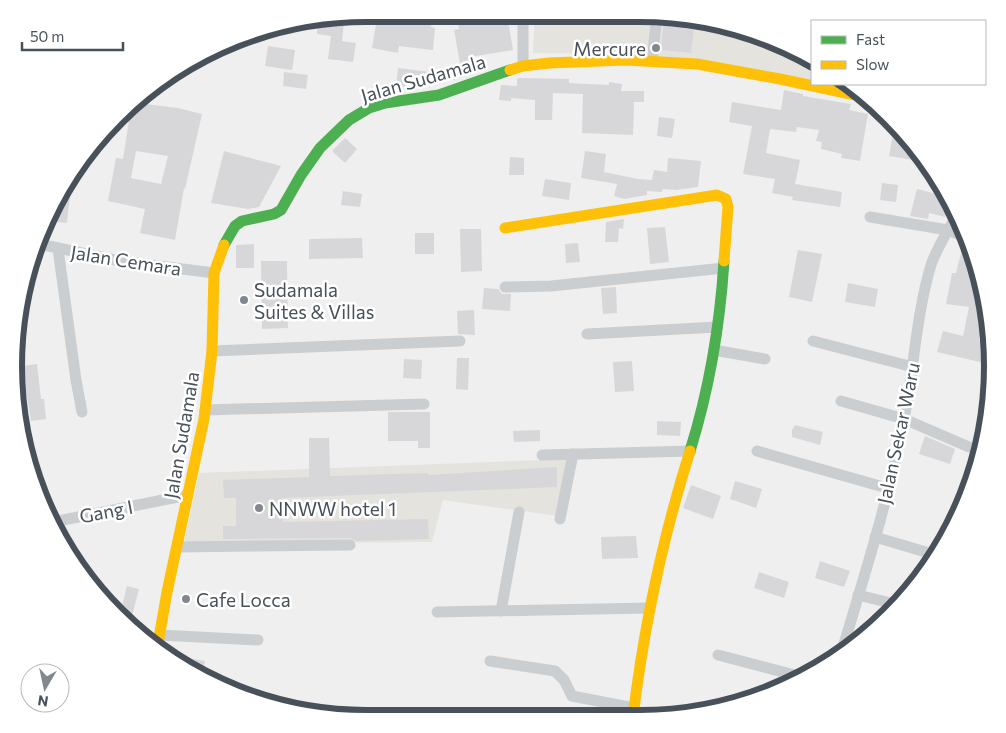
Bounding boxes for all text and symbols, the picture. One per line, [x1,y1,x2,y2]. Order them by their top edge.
scale bar [22,20,124,52]
legend [811,20,986,85]
text: 50 m [30,27,64,45]
text: Fast [856,30,885,48]
place label: Mercure [573,37,646,60]
marker: Mercure [650,42,662,54]
street label: Jalan Sudamala [358,49,488,107]
text: Slow [856,55,889,73]
street label: Jalan Cemara [69,240,183,280]
place label: Sudamala Suites & Villas [254,278,374,323]
marker: Sudamala Suites & Villas [238,294,250,306]
street label: Jalan Sekar Waru [872,360,924,506]
street label: Jalan Sudamala [159,370,203,500]
street label: Gang I [77,495,135,527]
place label: NNWW hotel 1 [269,497,396,520]
marker: NNWW hotel 1 [253,502,265,514]
place label: Cafe Locca [196,588,291,611]
marker: Cafe Locca [180,593,192,605]
north arrow [20,663,70,713]
text: N [36,692,49,711]

